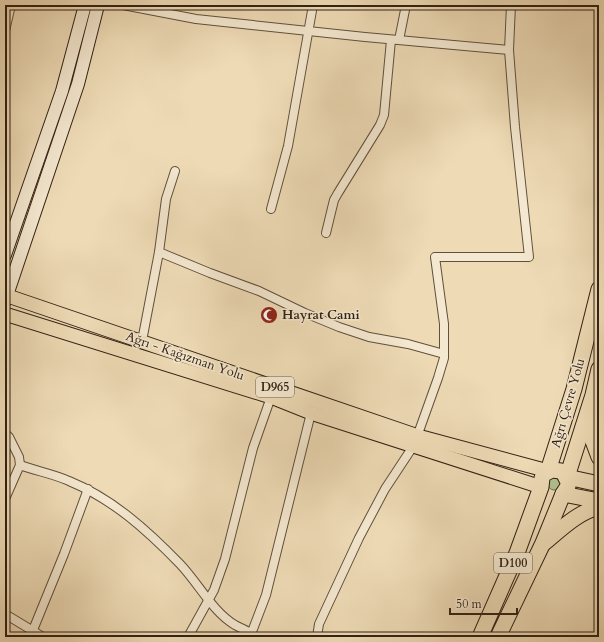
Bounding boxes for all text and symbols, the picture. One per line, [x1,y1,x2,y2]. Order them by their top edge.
mosque icon: Hayrat Cami [259,305,279,325]
place label: Hayrat Cami [282,306,360,324]
street label: Ağrı - Kağızman Yolu [123,327,247,385]
street label: Ağrı Çevre Yolu [547,356,589,450]
road number: D965 [256,377,294,397]
road number: D100 [494,553,532,573]
scale bar [450,590,517,616]
text: 50 m [456,596,483,612]

